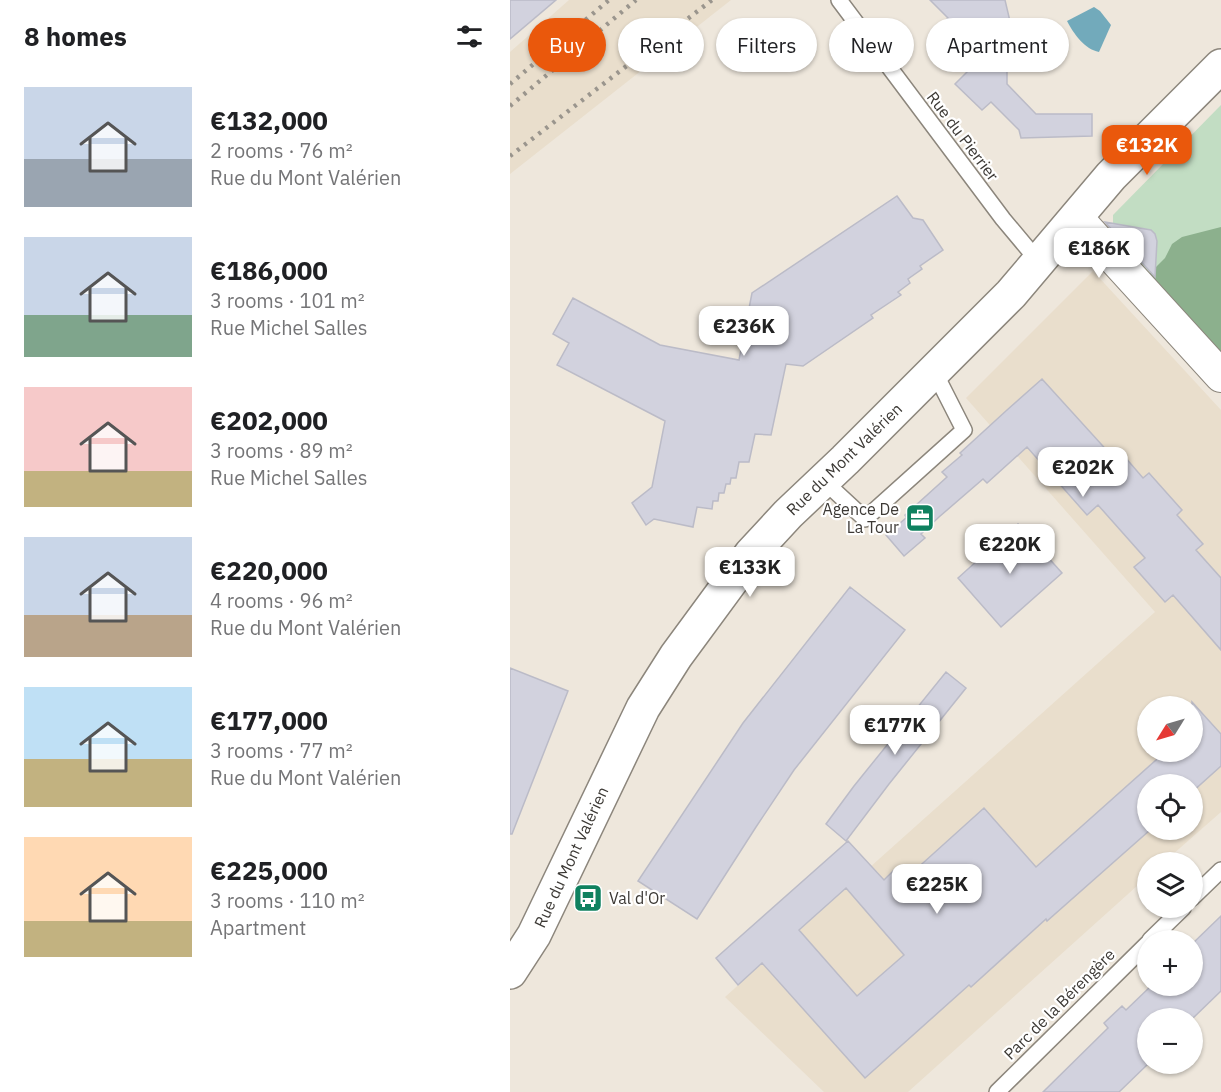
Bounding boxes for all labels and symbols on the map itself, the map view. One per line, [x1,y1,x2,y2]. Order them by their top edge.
street label: Rue du Pierrier [923,87,1003,185]
pin: €132K [1105,125,1189,176]
pin: €186K [1057,228,1141,279]
pin: €236K [702,306,786,357]
street label: Rue du Mont Valérien [782,399,906,519]
pin: €202K [1041,447,1125,498]
place label: Agence De La Tour [822,499,899,537]
office icon: Agence De La Tour [904,502,936,534]
pin: €220K [968,524,1052,575]
pin: €133K [708,547,792,598]
north arrow [1137,696,1203,762]
pin: €177K [853,705,937,756]
street label: Rue du Mont Valérien [530,783,612,931]
pin: €225K [895,864,979,915]
bus stop icon: Val d'Or [572,882,604,914]
place label: Val d'Or [609,888,665,908]
street label: Parc de la Bérengère [999,944,1119,1064]

